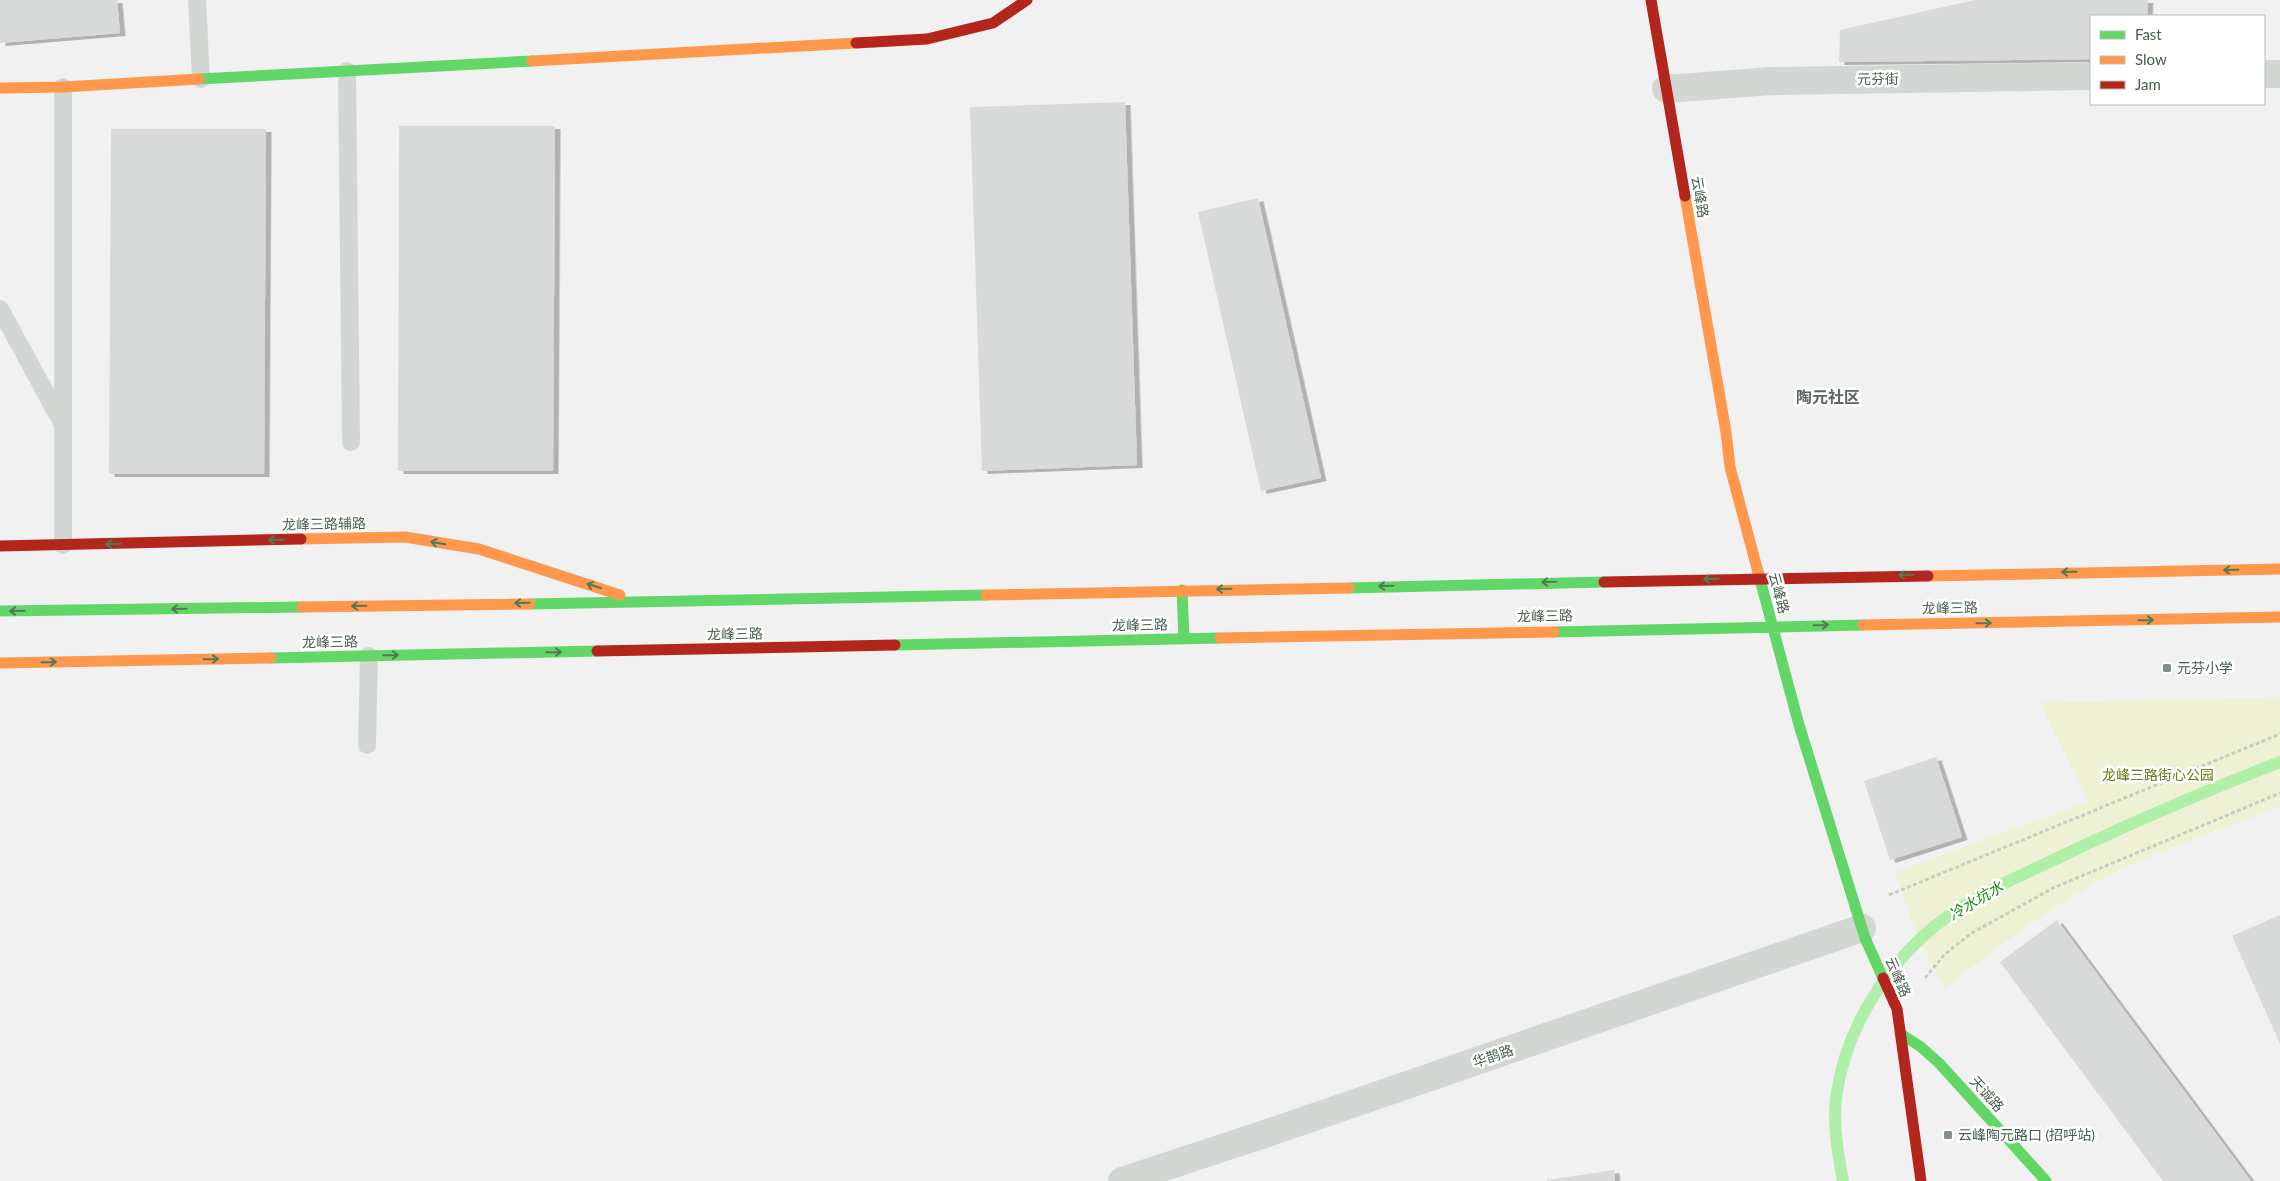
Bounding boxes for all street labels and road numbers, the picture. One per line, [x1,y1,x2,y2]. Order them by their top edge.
street label: 元芬街 [1857,70,1899,87]
street label: 云峰路 [1688,175,1713,219]
street label: 龙峰三路辅路 [282,514,366,533]
street label: 云峰路 [1766,570,1793,615]
street label: 龙峰三路 [1922,599,1978,616]
street label: 龙峰三路 [1517,607,1573,624]
street label: 龙峰三路 [1112,616,1168,633]
street label: 龙峰三路 [707,625,763,642]
street label: 龙峰三路 [302,633,358,650]
street label: 云峰路 [1882,954,1915,999]
street label: 华鹊路 [1470,1041,1515,1070]
street label: 天诚路 [1967,1072,2008,1115]

